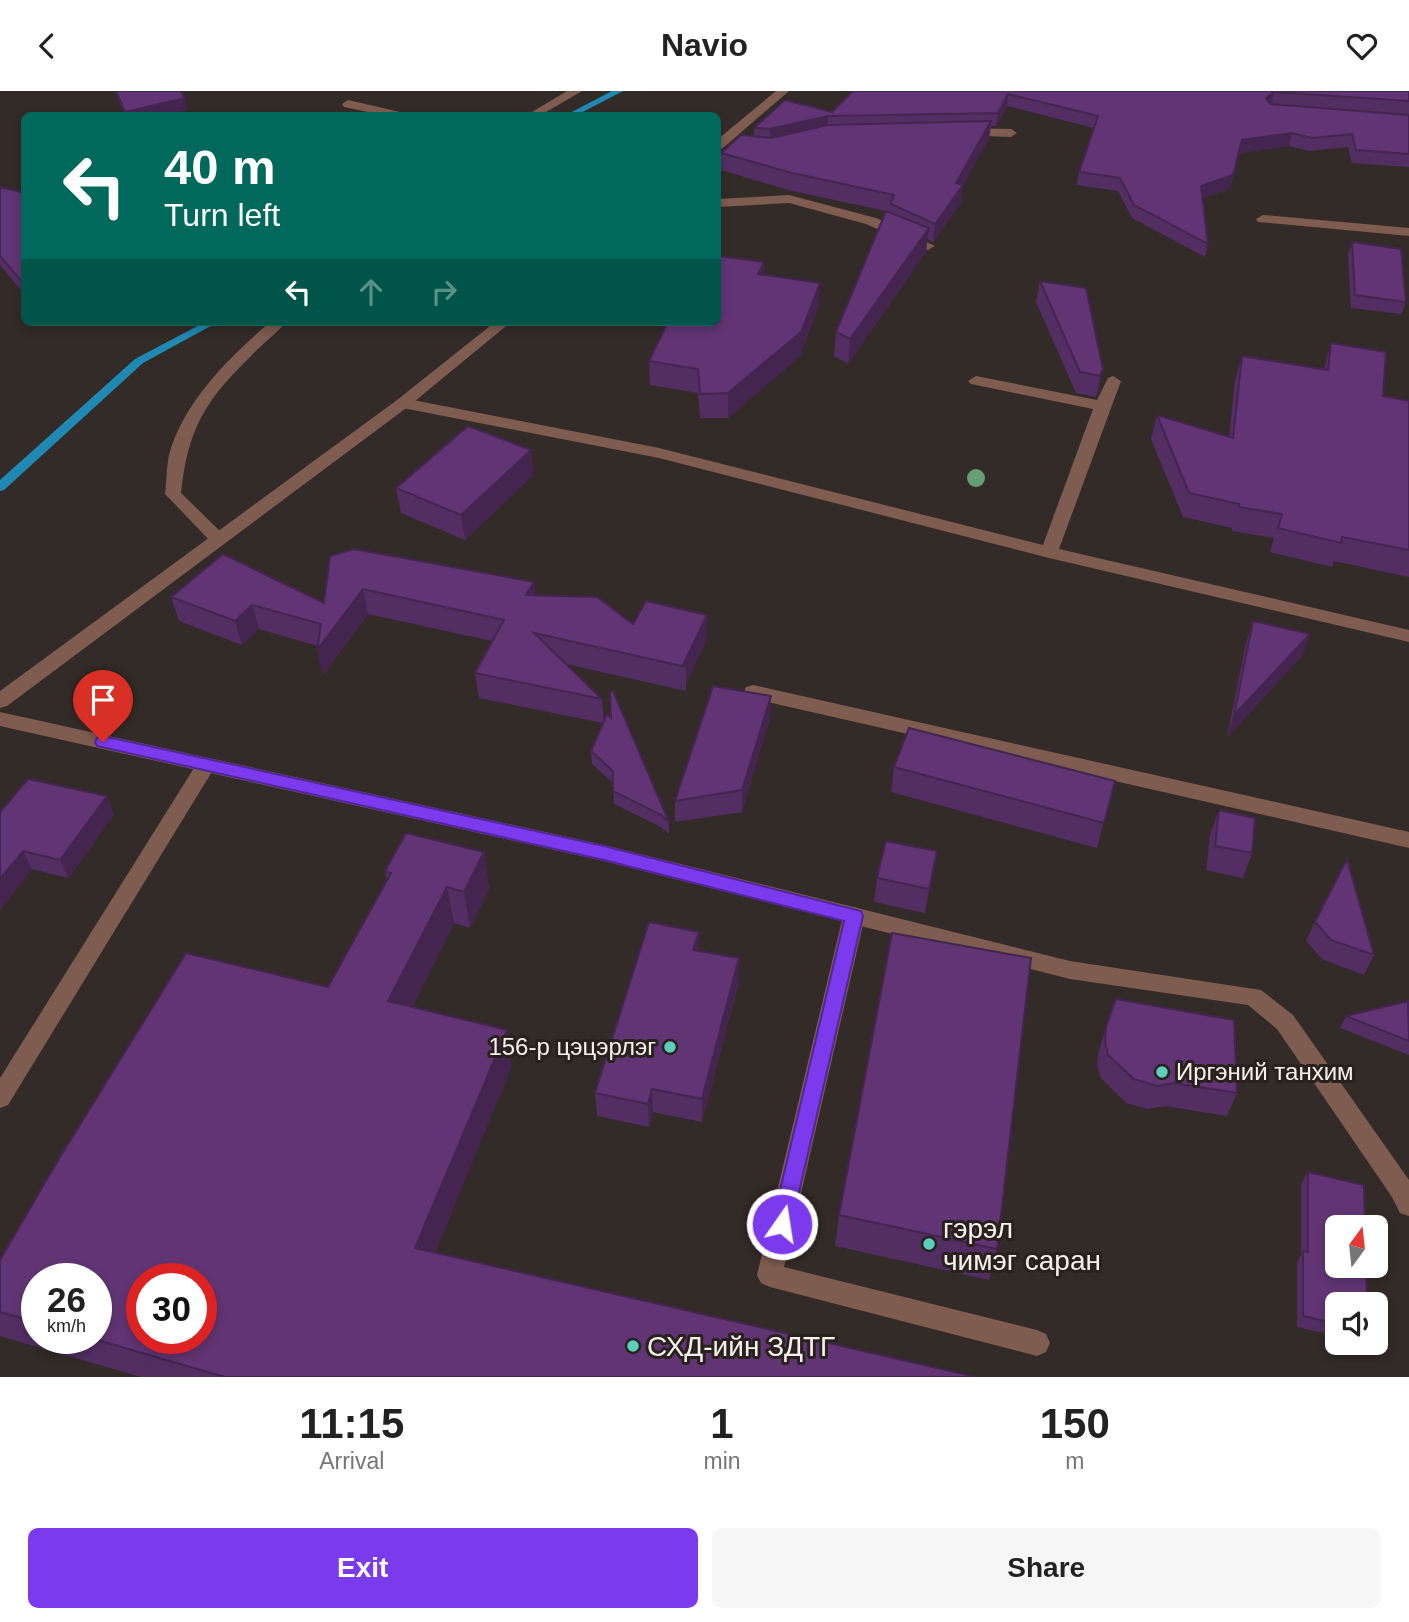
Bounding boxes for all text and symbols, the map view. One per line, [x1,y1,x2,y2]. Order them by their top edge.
icon: back [28,27,66,65]
text: Navio [661,27,748,63]
icon: heart [1343,27,1381,65]
icon: left [49,140,140,231]
text: 40 m [164,140,276,194]
text: Turn left [164,197,280,233]
icon: left [279,273,317,311]
icon: ahead [352,273,390,311]
icon: right [425,273,463,311]
pin [73,670,133,742]
icon: arrive [84,681,122,719]
place label: 156-р цэцэрлэг [488,1033,656,1060]
marker: 156-р цэцэрлэг [662,1039,678,1055]
place label: Иргэний танхим [1176,1058,1354,1085]
marker: Иргэний танхим [1154,1064,1170,1080]
position arrow [745,1187,819,1261]
place label: гэрэл чимэг саран [943,1213,1101,1276]
north arrow [1325,1215,1388,1277]
map controls [1325,1215,1388,1355]
marker: гэрэл чимэг саран [921,1236,937,1252]
speed limit sign: 30 [126,1263,217,1354]
text: 26 [47,1280,86,1319]
button: sound [1325,1292,1388,1355]
text: km/h [47,1316,86,1336]
place label: СХД-ийн ЗДТГ [647,1331,835,1362]
marker: СХД-ийн ЗДТГ [625,1338,641,1354]
text: 11:15 [299,1400,404,1447]
text: 1 [710,1400,734,1447]
text: 150 [1040,1400,1110,1447]
text: Arrival [319,1448,384,1474]
text: min [703,1448,741,1474]
text: m [1065,1448,1084,1474]
button: Exit [28,1528,698,1608]
button: Share [712,1528,1381,1608]

